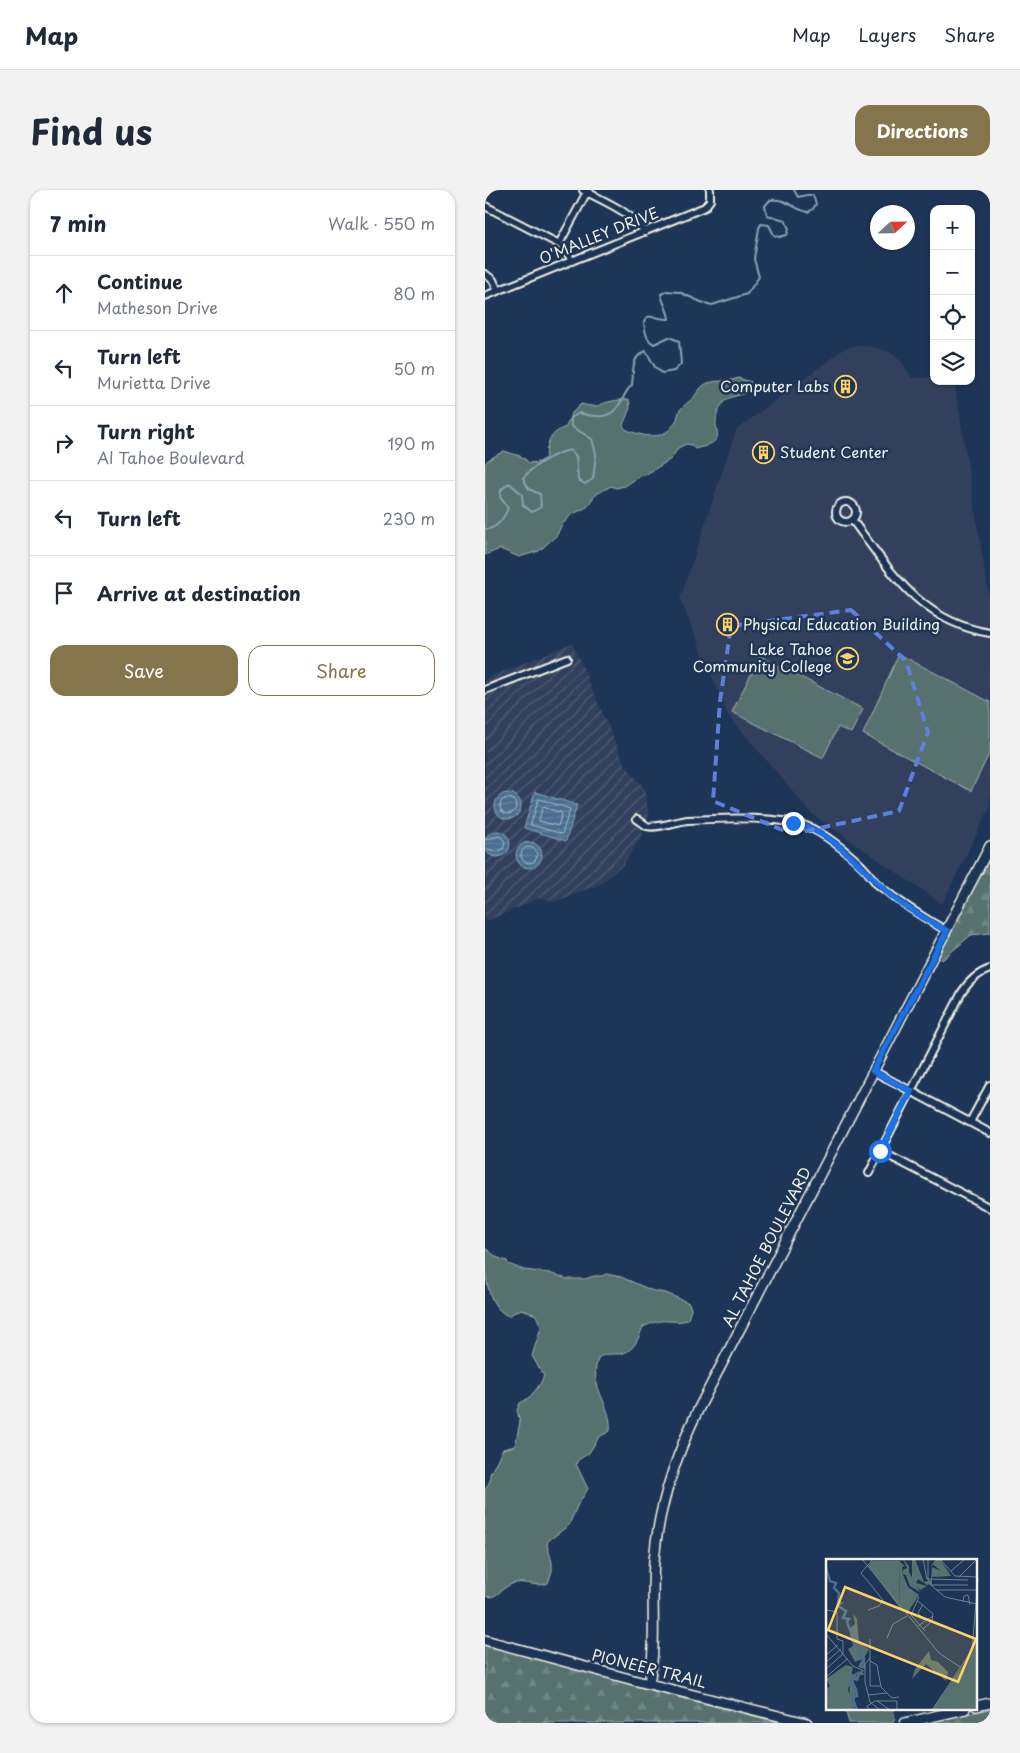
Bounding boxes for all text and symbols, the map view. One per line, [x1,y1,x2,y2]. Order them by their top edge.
text: Map [25,17,78,53]
text: Map [792,21,831,48]
text: Layers [859,21,916,48]
text: Share [944,21,995,48]
text: Find us [30,104,152,157]
button: Directions [855,105,990,156]
street label: O'MALLEY DRIVE [535,200,662,269]
north arrow [870,205,915,250]
map controls [930,205,975,385]
button: + [930,205,975,250]
text: 7 min [50,207,106,239]
text: Walk · 550 m [328,211,435,235]
button: − [930,250,975,295]
text: Continue [97,267,183,295]
icon: ahead [50,279,78,307]
text: 80 m [393,281,435,305]
text: Matheson Drive [97,295,218,319]
button: locate [930,295,975,340]
button: layers [930,340,975,385]
text: Turn left [97,342,181,370]
icon: left [50,354,78,382]
text: 50 m [394,356,435,380]
text: Murietta Drive [97,370,211,394]
place label: Computer Labs [720,374,829,397]
building icon: Computer Labs [833,375,857,399]
text: Turn right [97,417,195,445]
icon: right [50,429,78,457]
text: 190 m [387,431,435,455]
place label: Student Center [780,440,888,463]
building icon: Student Center [752,441,776,465]
text: Al Tahoe Boulevard [97,445,245,469]
icon: left [50,504,78,532]
text: Turn left [97,504,181,532]
text: 230 m [383,506,435,530]
icon: arrive [50,579,78,607]
text: Arrive at destination [97,579,301,607]
place label: Physical Education Building [743,612,940,635]
building icon: Physical Education Building [715,613,739,637]
place label: Lake Tahoe Community College [693,637,832,677]
button: Save [50,645,238,696]
button: Share [248,645,435,696]
school or university icon: Lake Tahoe Community College [836,647,860,671]
route end [782,812,805,835]
route start [869,1140,892,1163]
street label: AL TAHOE BOULEVARD [715,1162,816,1330]
inset map [826,1559,977,1710]
street label: PIONEER TRAIL [590,1642,709,1693]

